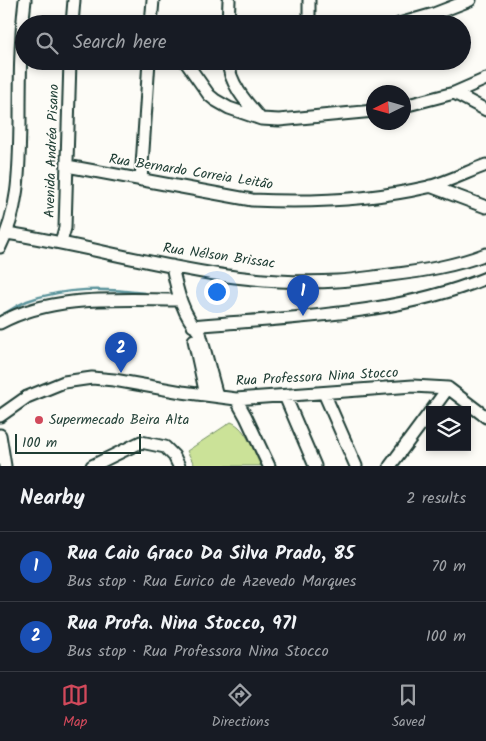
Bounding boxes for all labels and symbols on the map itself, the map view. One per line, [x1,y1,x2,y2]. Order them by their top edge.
street label: Avenida Andréa Pisano [39,84,65,218]
north arrow [366,85,411,130]
street label: Rua Bernardo Correia Leitão [107,148,275,196]
street label: Rua Nélson Brissac [161,237,277,275]
pin: 1 [287,275,319,316]
your location [204,279,230,305]
pin: 2 [105,332,137,373]
street label: Rua Professora Nina Stocco [235,362,399,392]
place label: Supermecado Beira Alta [49,409,189,431]
marker: Supermecado Beira Alta [33,414,45,426]
scale bar [15,431,141,454]

